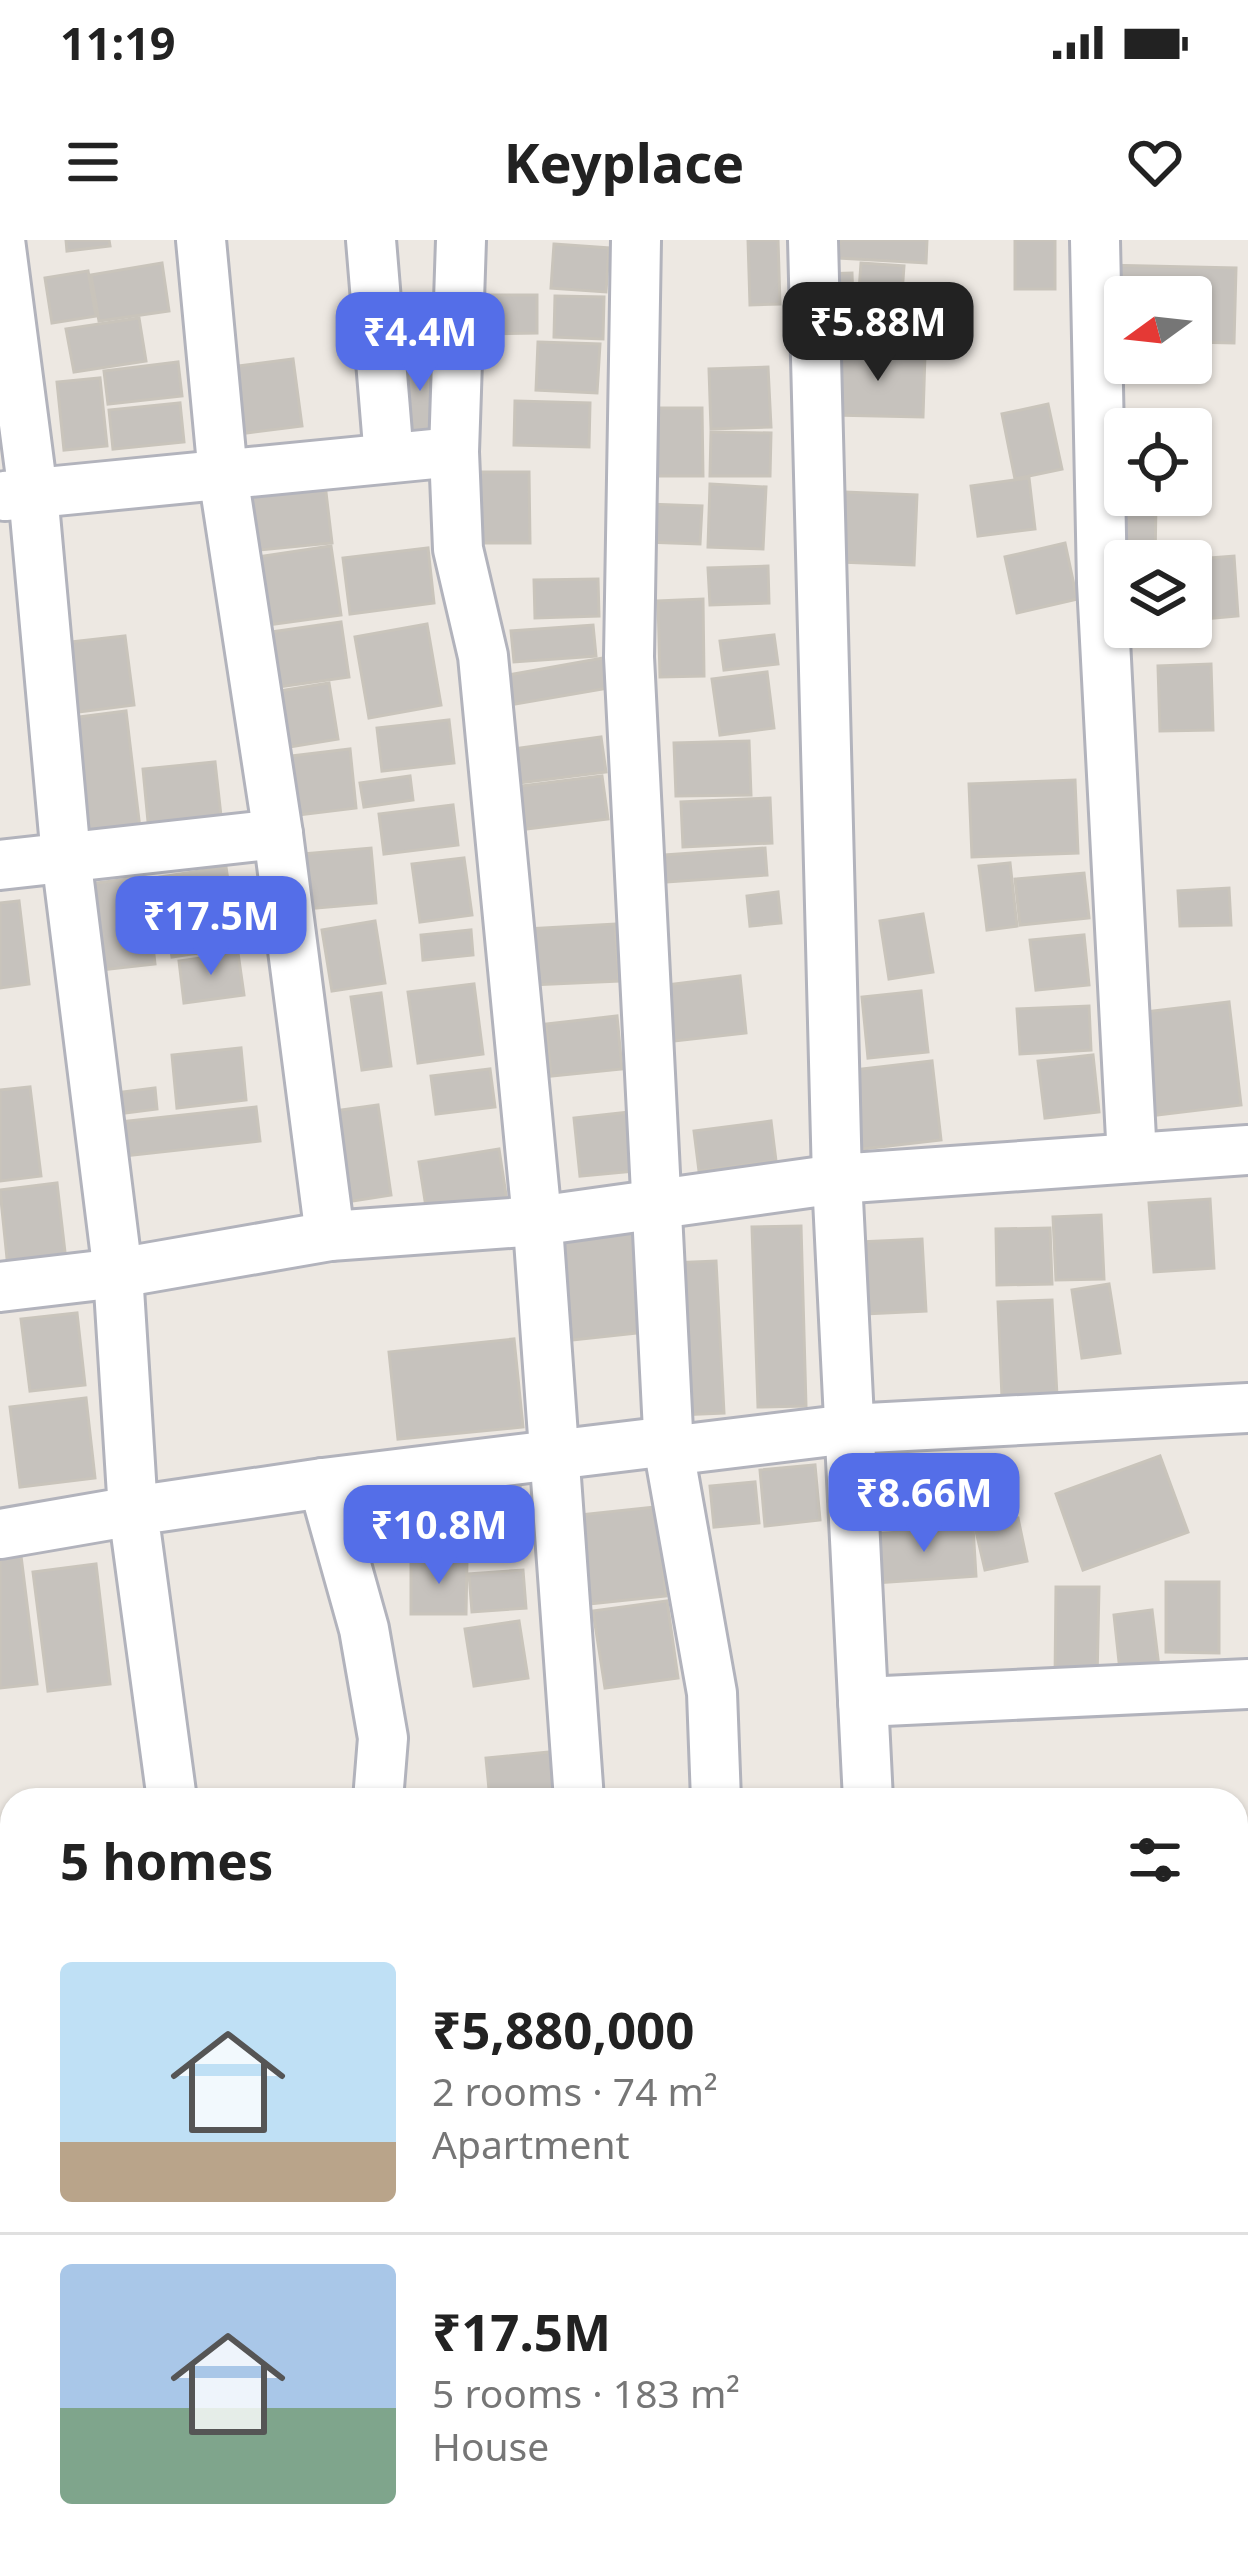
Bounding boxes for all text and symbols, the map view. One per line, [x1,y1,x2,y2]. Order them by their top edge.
text: 11:19 [60,12,176,73]
text: Keyplace [504,125,744,199]
icon: menu [60,129,126,195]
icon: heart [1122,129,1188,195]
north arrow [1104,276,1212,384]
map controls [1104,276,1212,648]
pin: ₹5.88M [780,282,976,384]
pin: ₹4.4M [336,292,504,394]
text: ₹5.88M [810,294,946,347]
text: ₹4.4M [363,304,477,357]
button: locate [1104,408,1212,516]
button: layers [1104,540,1212,648]
pin: ₹17.5M [113,876,309,978]
text: ₹17.5M [143,888,279,941]
pin: ₹8.66M [826,1453,1022,1555]
text: ₹8.66M [856,1465,992,1518]
pin: ₹10.8M [341,1485,537,1587]
text: ₹10.8M [371,1497,507,1550]
text: 5 homes [60,1825,273,1895]
icon: filters [1122,1827,1188,1893]
text: ₹5,880,000 [432,1994,694,2064]
icon: home [156,2010,300,2154]
text: 2 rooms · 74 m² [432,2064,718,2117]
text: Apartment [432,2117,630,2170]
text: ₹17.5M [432,2296,611,2366]
icon: home [156,2312,300,2456]
text: 5 rooms · 183 m² [432,2366,740,2419]
text: House [432,2419,549,2472]

